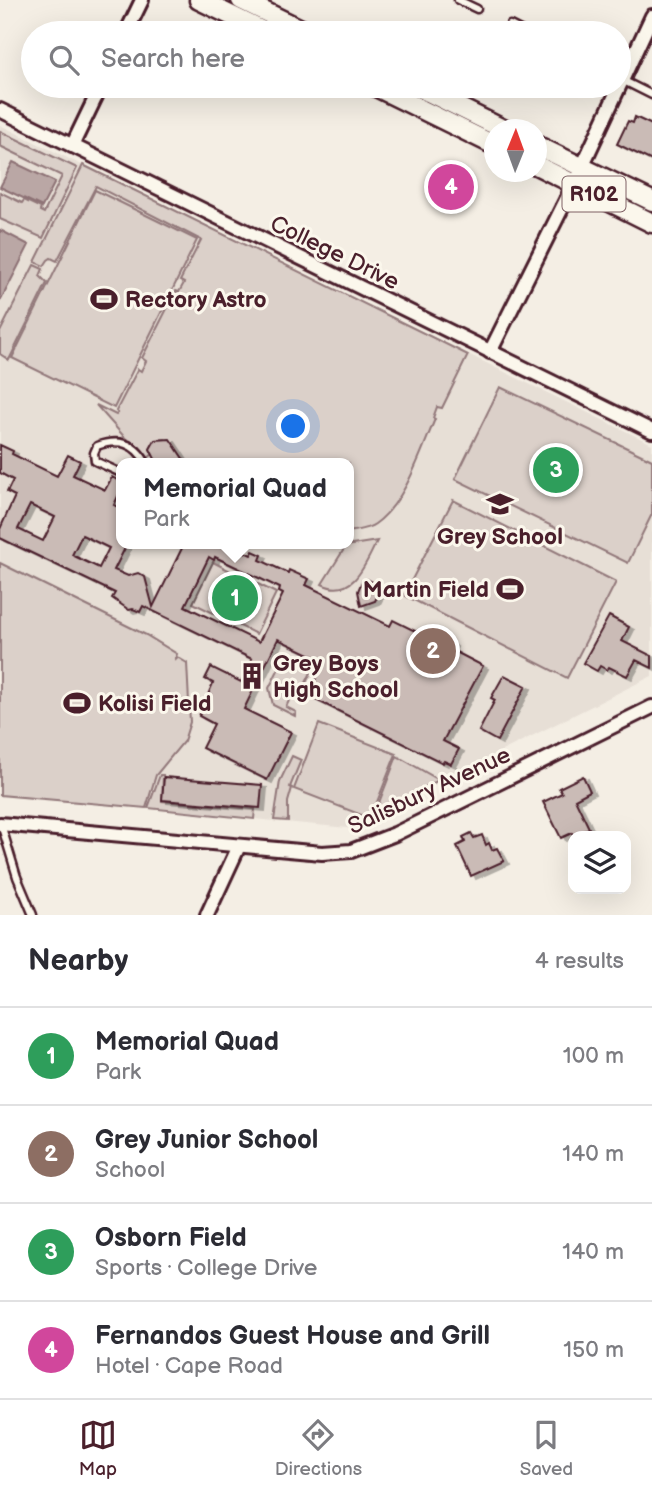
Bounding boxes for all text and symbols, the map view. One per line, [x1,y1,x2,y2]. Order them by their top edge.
search box [21,21,631,98]
icon: search [45,41,83,79]
text: Search here [101,44,245,75]
north arrow [484,119,547,182]
pin: 4 [428,161,474,213]
road number: R102 [562,176,626,212]
street label: College Drive [265,210,404,296]
sports icon: Rectory Astro [89,284,119,314]
place label: Rectory Astro [125,286,267,314]
your location [276,409,310,443]
pin: 3 [533,444,579,496]
popup [116,458,354,549]
text: Memorial Quad [143,474,327,505]
school or university icon: Grey School [485,489,515,519]
text: Park [143,505,189,533]
place label: Grey School [437,523,563,551]
pin: 1 [212,572,258,624]
sports icon: Martin Field [495,574,525,604]
place label: Martin Field [363,576,489,604]
pin: 2 [410,625,456,677]
place label: Grey Boys High School [273,650,399,704]
building icon: Grey Boys High School [237,661,267,691]
sports icon: Kolisi Field [62,688,92,718]
place label: Kolisi Field [98,690,212,718]
street label: Salisbury Avenue [344,741,515,841]
map controls [568,831,631,894]
button: layers [568,831,631,894]
text: Nearby [28,943,128,979]
text: 4 results [535,947,624,975]
text: Memorial Quad [95,1027,279,1058]
text: 1 [46,1042,56,1070]
text: 100 m [563,1042,624,1070]
text: Park [95,1058,141,1086]
text: Grey Junior School [95,1125,318,1156]
text: 2 [44,1140,58,1168]
text: 140 m [562,1140,624,1168]
text: School [95,1156,165,1184]
text: Osborn Field [95,1223,247,1254]
text: 3 [44,1238,58,1266]
text: 140 m [562,1238,624,1266]
text: Sports · College Drive [95,1254,317,1282]
text: Fernandos Guest House and Grill [95,1321,490,1352]
text: 4 [44,1336,58,1364]
text: 150 m [563,1336,624,1364]
text: Hotel · Cape Road [95,1352,283,1380]
tab: Map [79,1416,117,1481]
tab: Directions [275,1416,362,1481]
tab: Saved [520,1416,573,1481]

